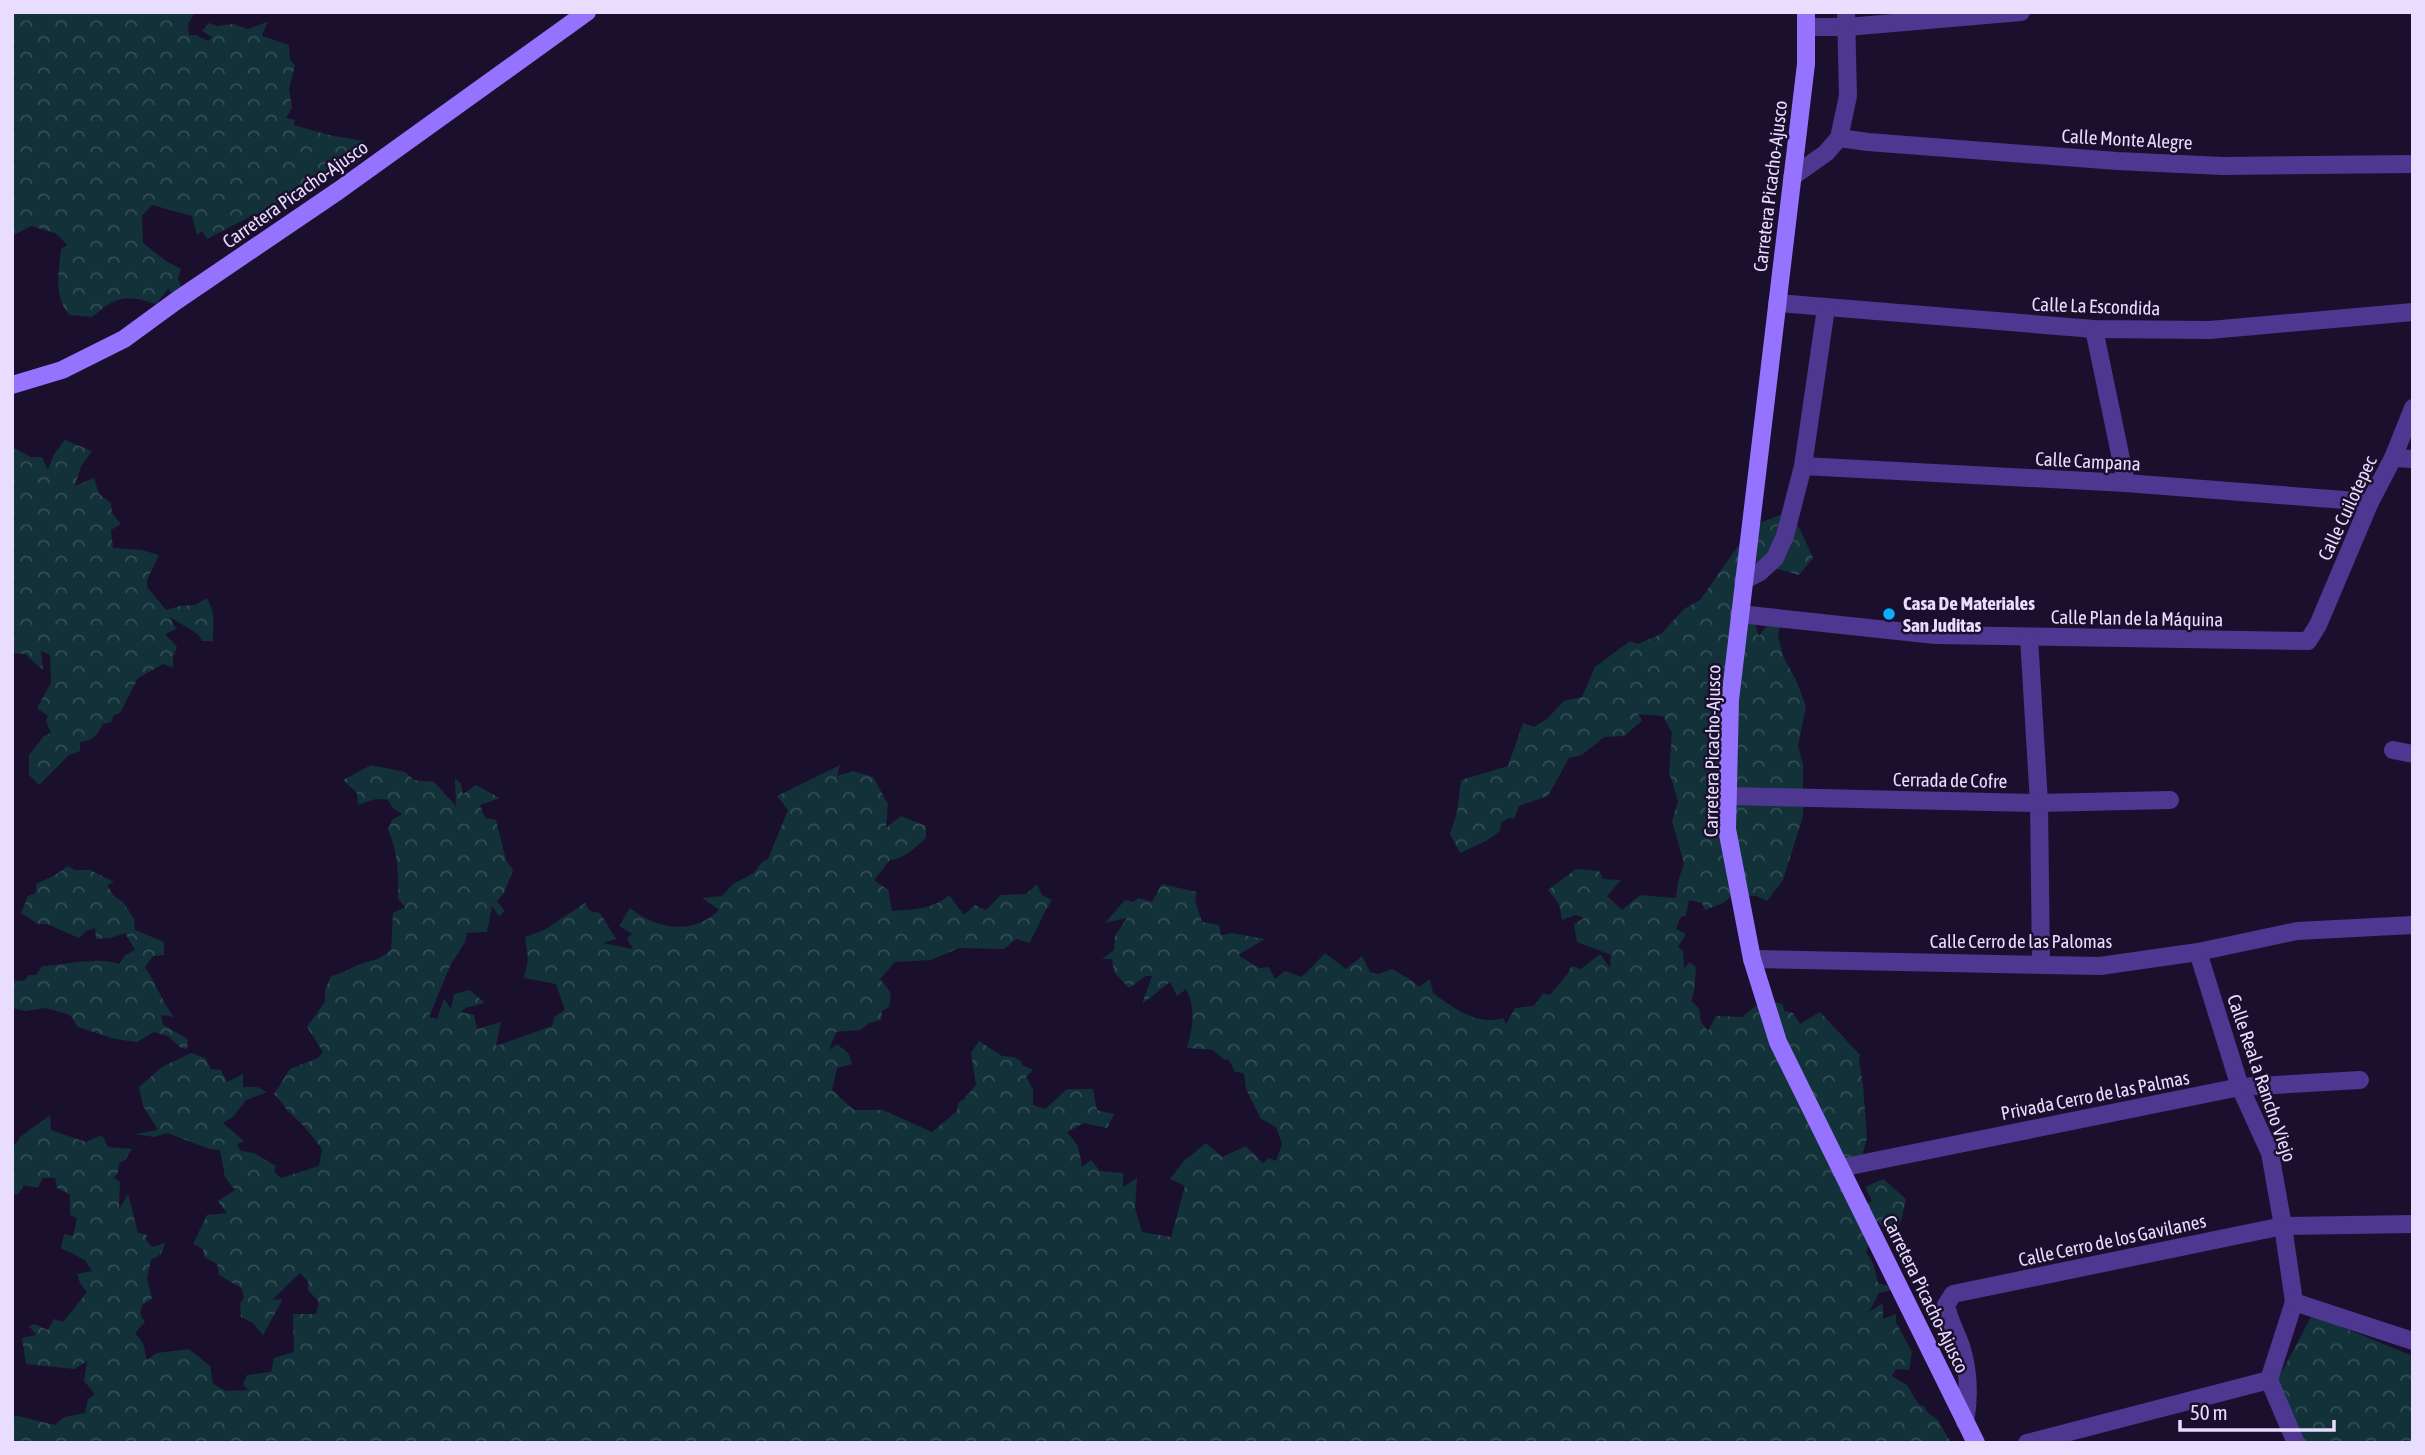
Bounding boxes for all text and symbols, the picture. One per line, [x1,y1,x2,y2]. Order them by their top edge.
street label: Carretera Picacho-Ajusco [1749,99,1791,273]
street label: Calle Monte Alegre [2061,125,2193,153]
street label: Carretera Picacho-Ajusco [218,136,372,252]
street label: Calle La Escondida [2031,293,2161,319]
street label: Calle Campana [2035,447,2141,475]
street label: Calle Cuilotepec [2313,451,2381,564]
place label: Casa De Materiales San Juditas [1903,592,2035,636]
street label: Calle Plan de la Máquina [2051,605,2223,631]
marker: Casa De Materiales San Juditas [1881,606,1897,622]
street label: Carretera Picacho-Ajusco [1699,665,1725,837]
street label: Cerrada de Cofre [1893,768,2007,792]
street label: Calle Cerro de las Palomas [1930,930,2113,952]
street label: Calle Real a Rancho Viejo [2223,991,2301,1165]
street label: Privada Cerro de las Palmas [1999,1066,2191,1124]
street label: Calle Cerro de los Gavilanes [2016,1209,2208,1271]
street label: Carretera Picacho-Ajusco [1878,1212,1974,1376]
scale bar [2180,1388,2334,1432]
text: 50 m [2190,1400,2228,1424]

